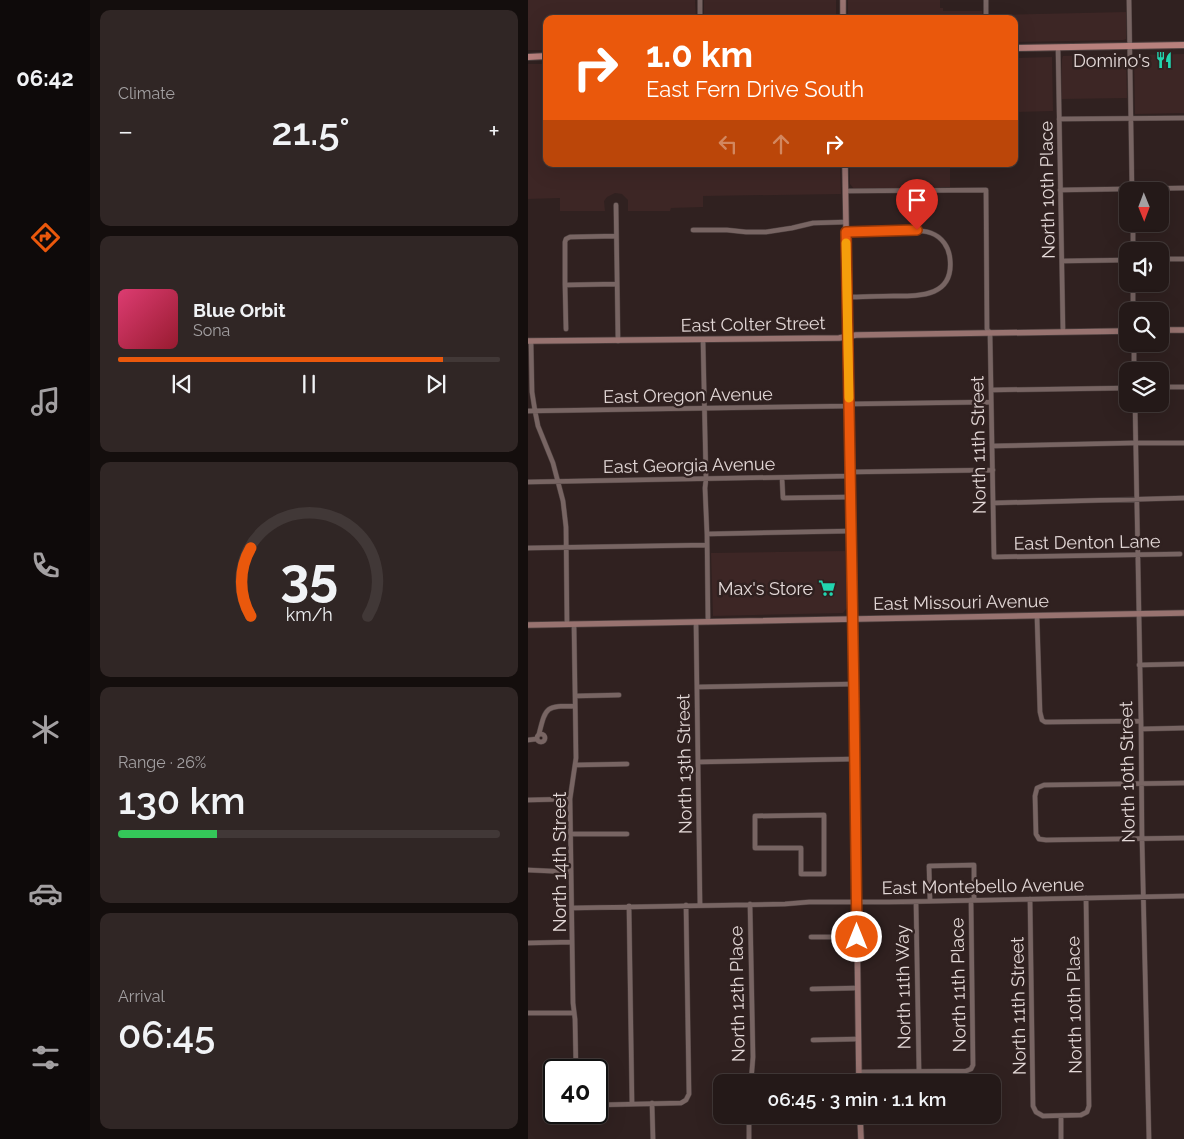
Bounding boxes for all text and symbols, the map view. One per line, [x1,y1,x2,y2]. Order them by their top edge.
text: 1.0 km [646,34,753,75]
icon: right [563,35,628,100]
place label: Domino's [1073,50,1150,71]
restaurant icon: Domino's [1154,50,1174,70]
text: 06:42 [16,65,74,91]
text: East Fern Drive South [646,76,864,102]
text: Climate [118,84,175,103]
text: 21.5° [272,109,350,154]
text: − [118,115,133,148]
text: + [488,115,500,148]
street label: North 10th Place [1035,120,1059,259]
icon: left [714,130,742,158]
icon: ahead [767,130,795,158]
icon: right [820,130,848,158]
pin [896,179,938,230]
north arrow [1119,182,1169,232]
map controls [1119,182,1169,412]
icon: arrive [903,186,931,214]
icon: directions [28,220,63,255]
button: sound [1119,242,1169,292]
text: Blue Orbit [193,299,285,321]
button: search [1119,302,1169,352]
street label: East Colter Street [680,312,826,336]
text: Sona [193,321,230,340]
button: layers [1119,362,1169,412]
icon: previous [168,370,196,398]
icon: pause [295,370,323,398]
icon: next [422,370,450,398]
street label: North 11th Street [966,376,990,514]
street label: East Oregon Avenue [603,383,773,407]
icon: music [28,384,63,419]
street label: East Georgia Avenue [603,453,776,477]
street label: East Denton Lane [1013,530,1161,554]
text: 35 [280,546,338,607]
icon: phone [28,548,63,583]
place label: Max's Store [718,578,813,599]
supermarket icon: Max's Store [817,578,837,598]
street label: East Missouri Avenue [873,590,1050,614]
text: km/h [285,604,333,625]
street label: North 13th Street [672,694,696,834]
street label: North 10th Street [1115,701,1139,843]
icon: climate [28,712,63,747]
text: Range · 26% [118,753,206,772]
text: 130 km [118,778,246,823]
street label: North 14th Street [549,792,570,932]
street label: East Montebello Avenue [882,874,1085,898]
icon: car [28,876,63,911]
position arrow [830,910,882,962]
street label: North 11th Place [946,917,970,1053]
street label: North 11th Way [891,924,915,1050]
street label: North 12th Place [725,925,749,1062]
street label: North 10th Place [1062,935,1086,1074]
street label: North 11th Street [1006,937,1030,1075]
text: Arrival [118,987,165,1006]
text: 06:45 [118,1012,215,1057]
icon: filters [28,1040,63,1075]
speed limit sign: 40 [543,1059,608,1124]
text: 06:45 · 3 min · 1.1 km [768,1088,946,1110]

